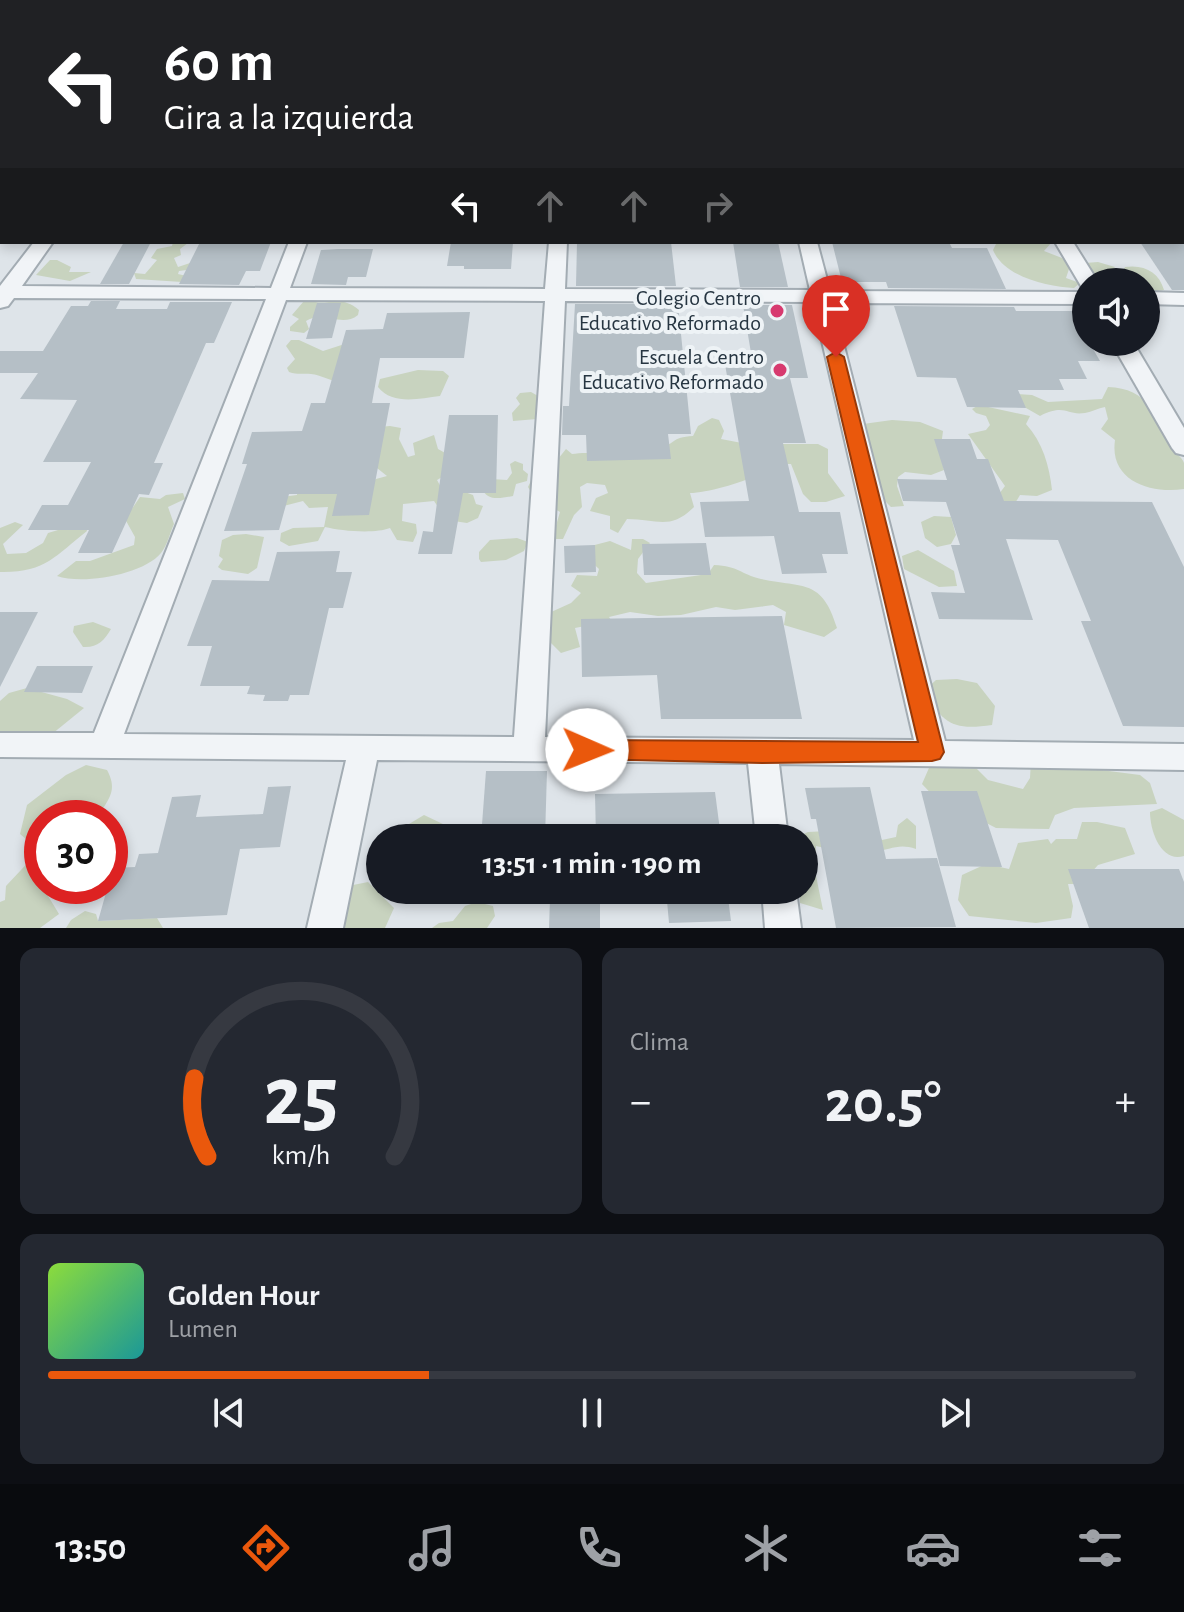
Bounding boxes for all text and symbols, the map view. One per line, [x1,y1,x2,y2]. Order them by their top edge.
icon: left [32,32,136,136]
text: 60 m [164,35,274,91]
text: Gira a la izquierda [164,100,414,136]
icon: left [444,184,488,228]
icon: ahead [528,184,572,228]
icon: ahead [612,184,656,228]
icon: right [696,184,740,228]
map controls [1072,268,1160,356]
button: sound [1072,268,1160,356]
pin [802,275,870,357]
place label: Colegio Centro Educativo Reformado [579,287,761,334]
icon: arrive [814,287,858,331]
marker: Colegio Centro Educativo Reformado [768,302,786,320]
place label: Escuela Centro Educativo Reformado [582,346,764,393]
marker: Escuela Centro Educativo Reformado [771,361,789,379]
position arrow [545,708,629,792]
speed limit sign: 30 [24,800,128,904]
text: 13:51 · 1 min · 190 m [482,849,702,879]
text: Clima [630,1029,689,1055]
text: 25 [263,1056,339,1140]
text: 20.5° [825,1073,941,1133]
text: − [630,1080,651,1124]
text: + [1115,1080,1136,1124]
text: km/h [272,1141,330,1170]
text: Golden Hour [168,1281,320,1311]
text: Lumen [168,1316,238,1342]
icon: previous [207,1391,251,1435]
icon: pause [570,1391,614,1435]
icon: next [933,1391,977,1435]
icon: directions [238,1520,294,1576]
icon: music [404,1520,460,1576]
icon: phone [571,1520,627,1576]
icon: climate [738,1520,794,1576]
icon: car [905,1520,961,1576]
icon: filters [1072,1520,1128,1576]
text: 13:50 [55,1530,127,1566]

